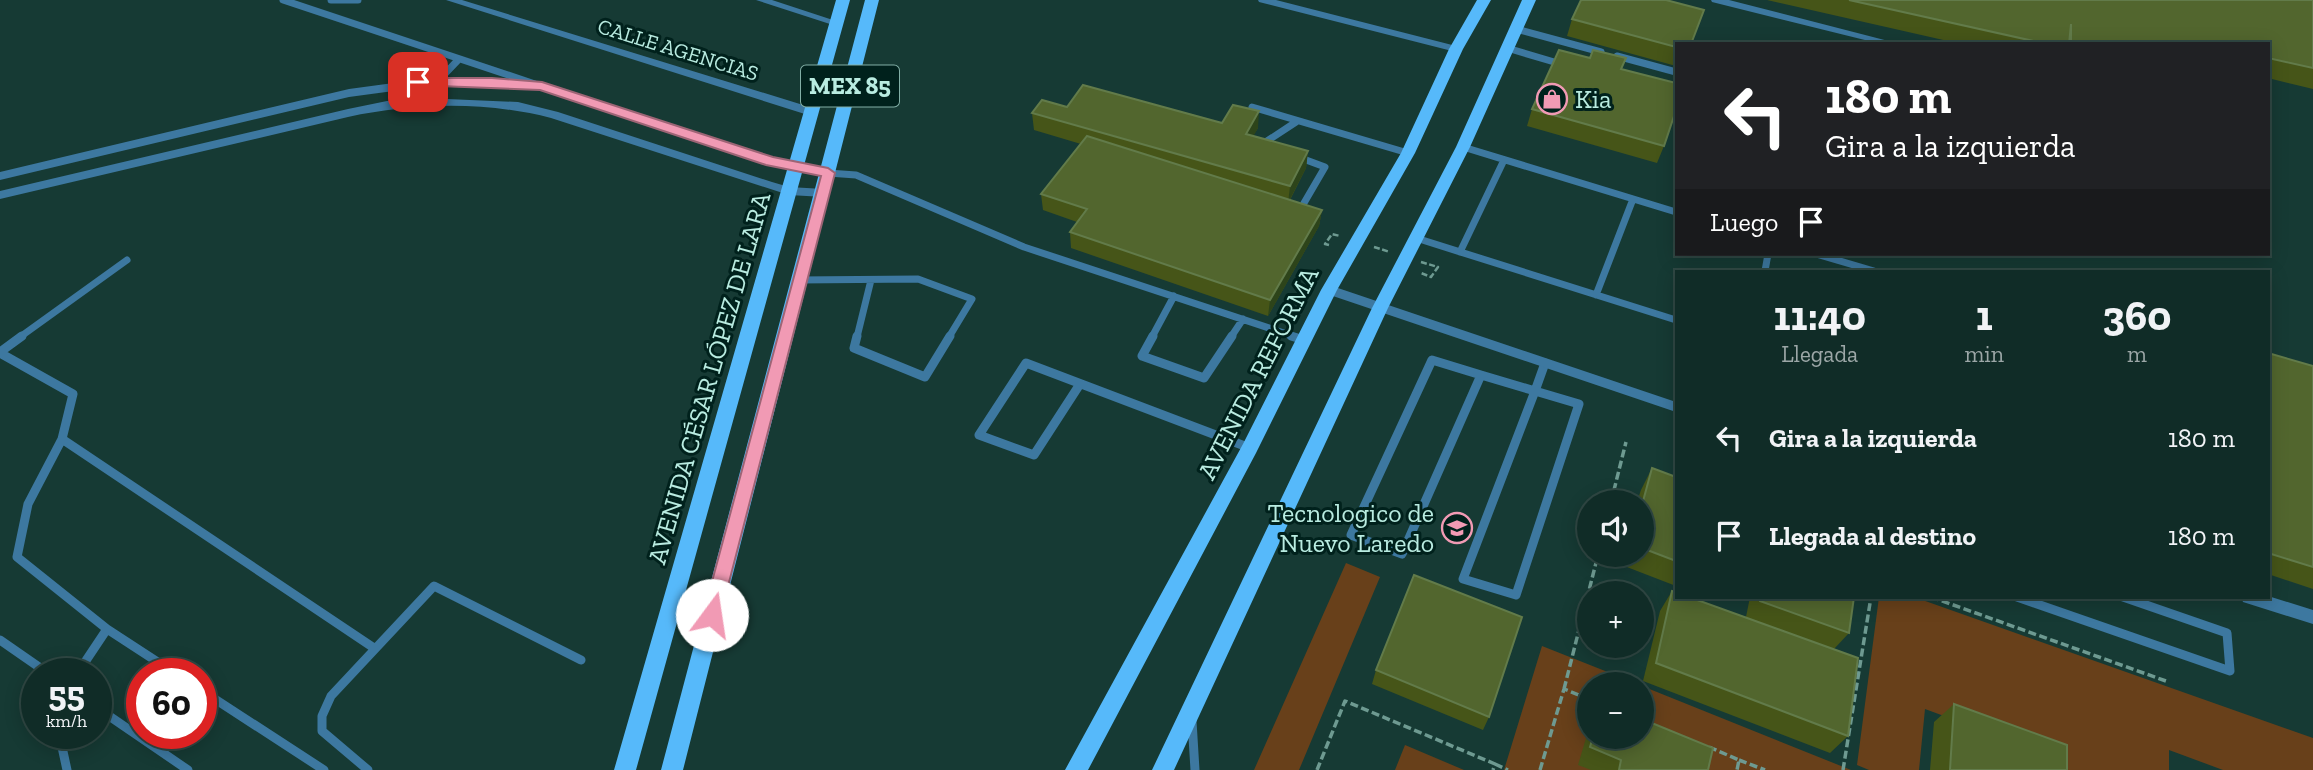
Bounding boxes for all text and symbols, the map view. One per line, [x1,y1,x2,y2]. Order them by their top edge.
street label: CALLE AGENCIAS [595,13,762,86]
pin [388,52,448,112]
icon: arrive [399,63,437,101]
road number: MEX 85 [801,66,899,106]
text: 180 m [1825,67,1952,126]
icon: left [1710,70,1801,161]
shop icon: Kia [1535,82,1569,116]
place label: Kia [1575,83,1612,115]
text: Gira a la izquierda [1825,127,2076,165]
street label: AVENIDA CÉSAR LÓPEZ DE LARA [641,187,778,568]
icon: arrive [1792,203,1830,241]
text: Luego [1710,206,1778,238]
street label: AVENIDA REFORMA [1191,260,1326,485]
text: 11:40 [1773,290,1866,341]
text: 1 [1976,290,1993,341]
text: 360 [2102,290,2172,341]
text: Llegada [1781,340,1858,368]
text: min [1964,340,2004,368]
text: m [2127,340,2147,368]
icon: left [1710,419,1748,457]
text: Gira a la izquierda [1769,422,1977,454]
text: 180 m [2168,422,2235,454]
map controls [1577,490,1654,749]
button: sound [1577,490,1654,567]
place label: Tecnologico de Nuevo Laredo [1268,497,1434,559]
school or university icon: Tecnologico de Nuevo Laredo [1440,511,1474,545]
icon: arrive [1710,517,1748,555]
text: Llegada al destino [1769,520,1976,552]
text: 180 m [2168,520,2235,552]
position arrow [675,578,749,652]
button: + [1577,581,1654,658]
speed limit sign: 60 [126,658,217,749]
button: − [1577,672,1654,749]
text: 55 [48,673,85,715]
text: km/h [46,710,87,732]

